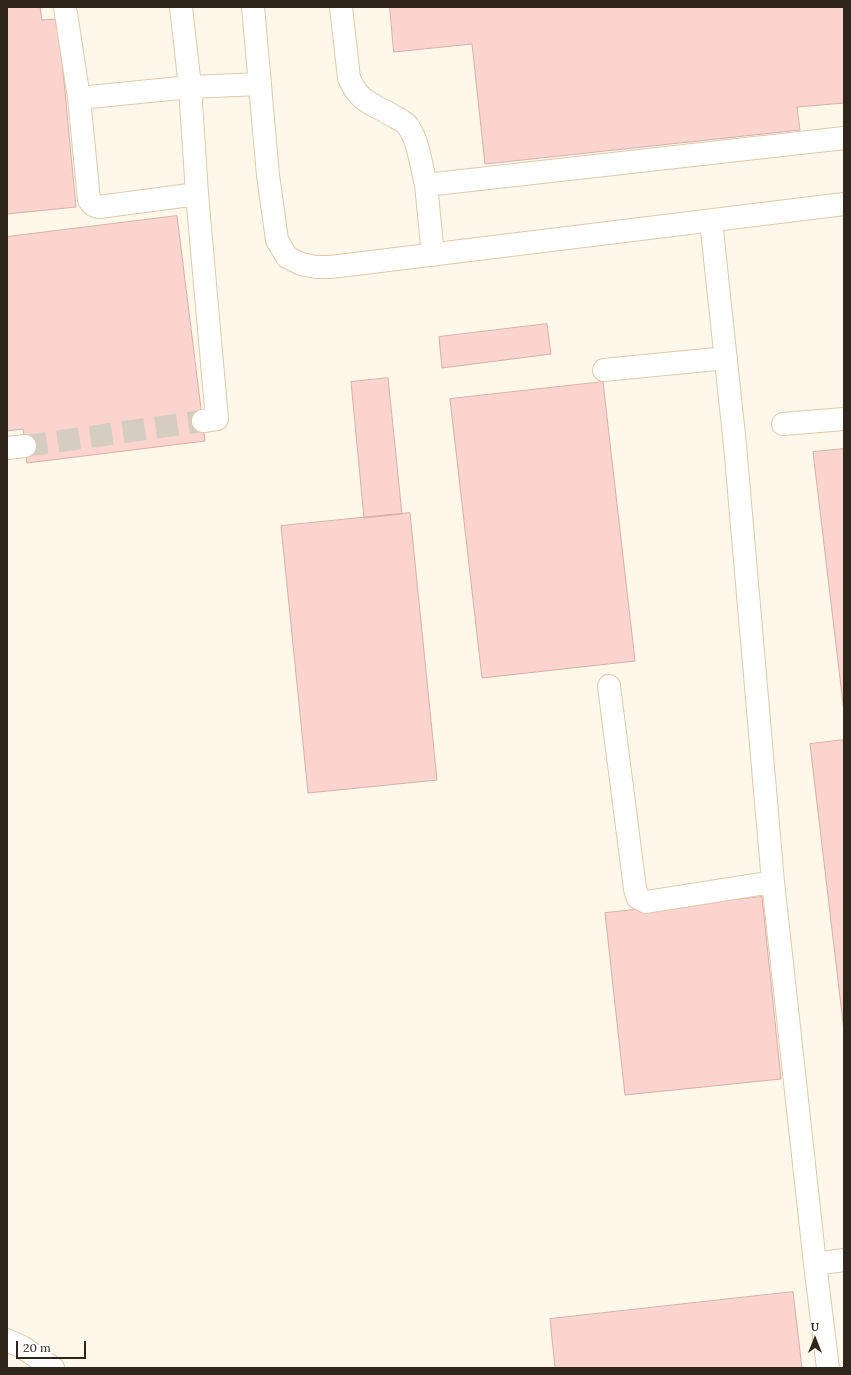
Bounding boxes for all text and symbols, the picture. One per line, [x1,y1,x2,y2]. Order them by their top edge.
north arrow [795,1319,835,1359]
text: U [811,1320,819,1334]
scale bar [18,1333,88,1359]
text: 20 m [23,1340,51,1355]

